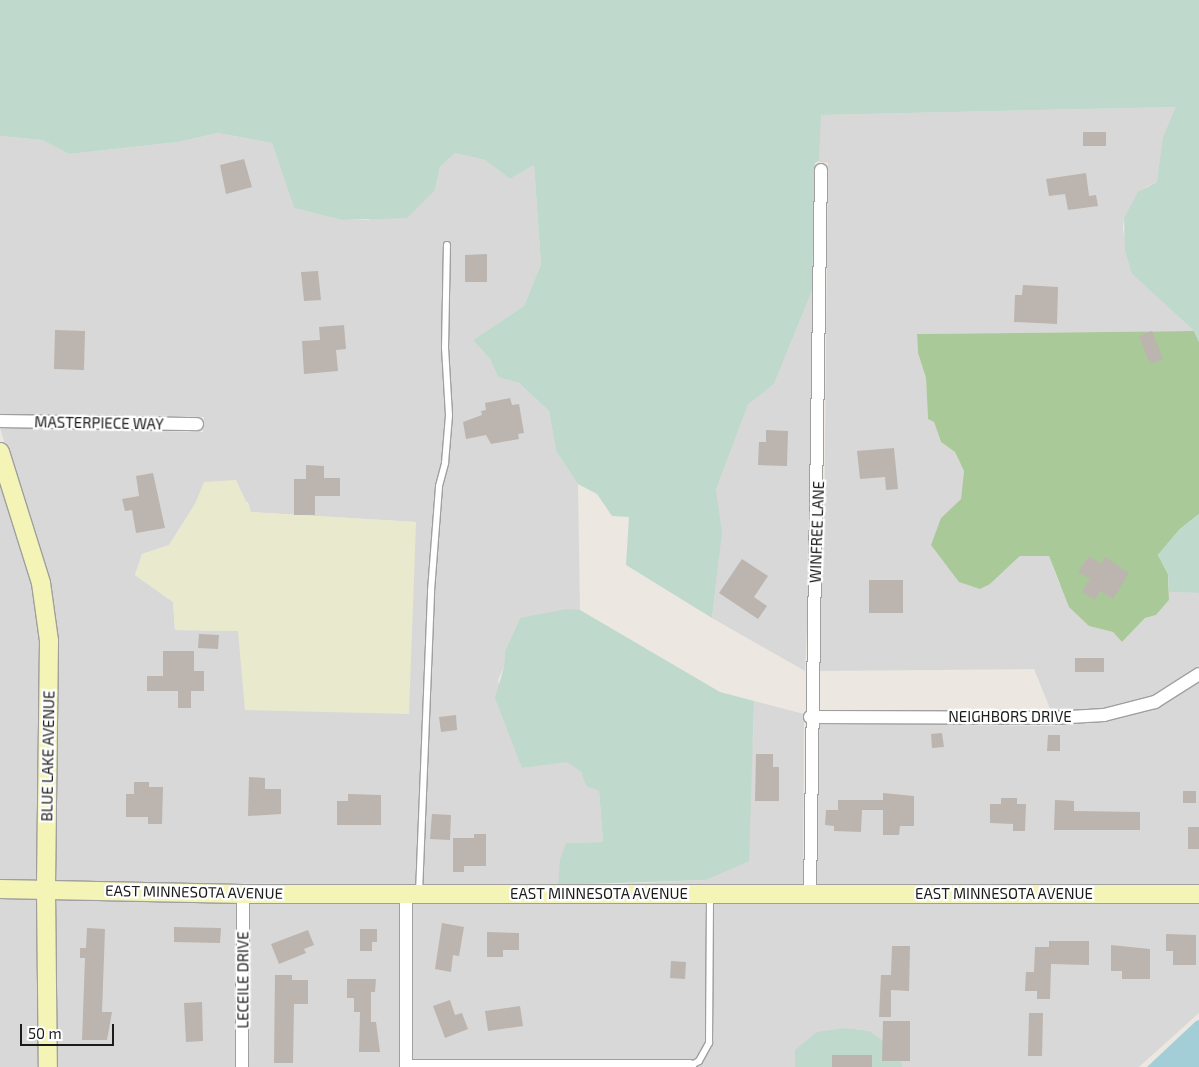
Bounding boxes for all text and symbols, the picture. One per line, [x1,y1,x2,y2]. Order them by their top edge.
street label: MASTERPIECE WAY [34,413,164,433]
street label: WINFREE LANE [806,481,828,583]
street label: BLUE LAKE AVENUE [38,690,58,822]
street label: NEIGHBORS DRIVE [948,708,1072,726]
street label: EAST MINNESOTA AVENUE [104,881,284,903]
street label: EAST MINNESOTA AVENUE [510,885,688,903]
street label: EAST MINNESOTA AVENUE [915,885,1093,903]
street label: LECEILE DRIVE [234,931,252,1029]
scale bar [22,1014,116,1046]
text: 50 m [28,1024,62,1042]

